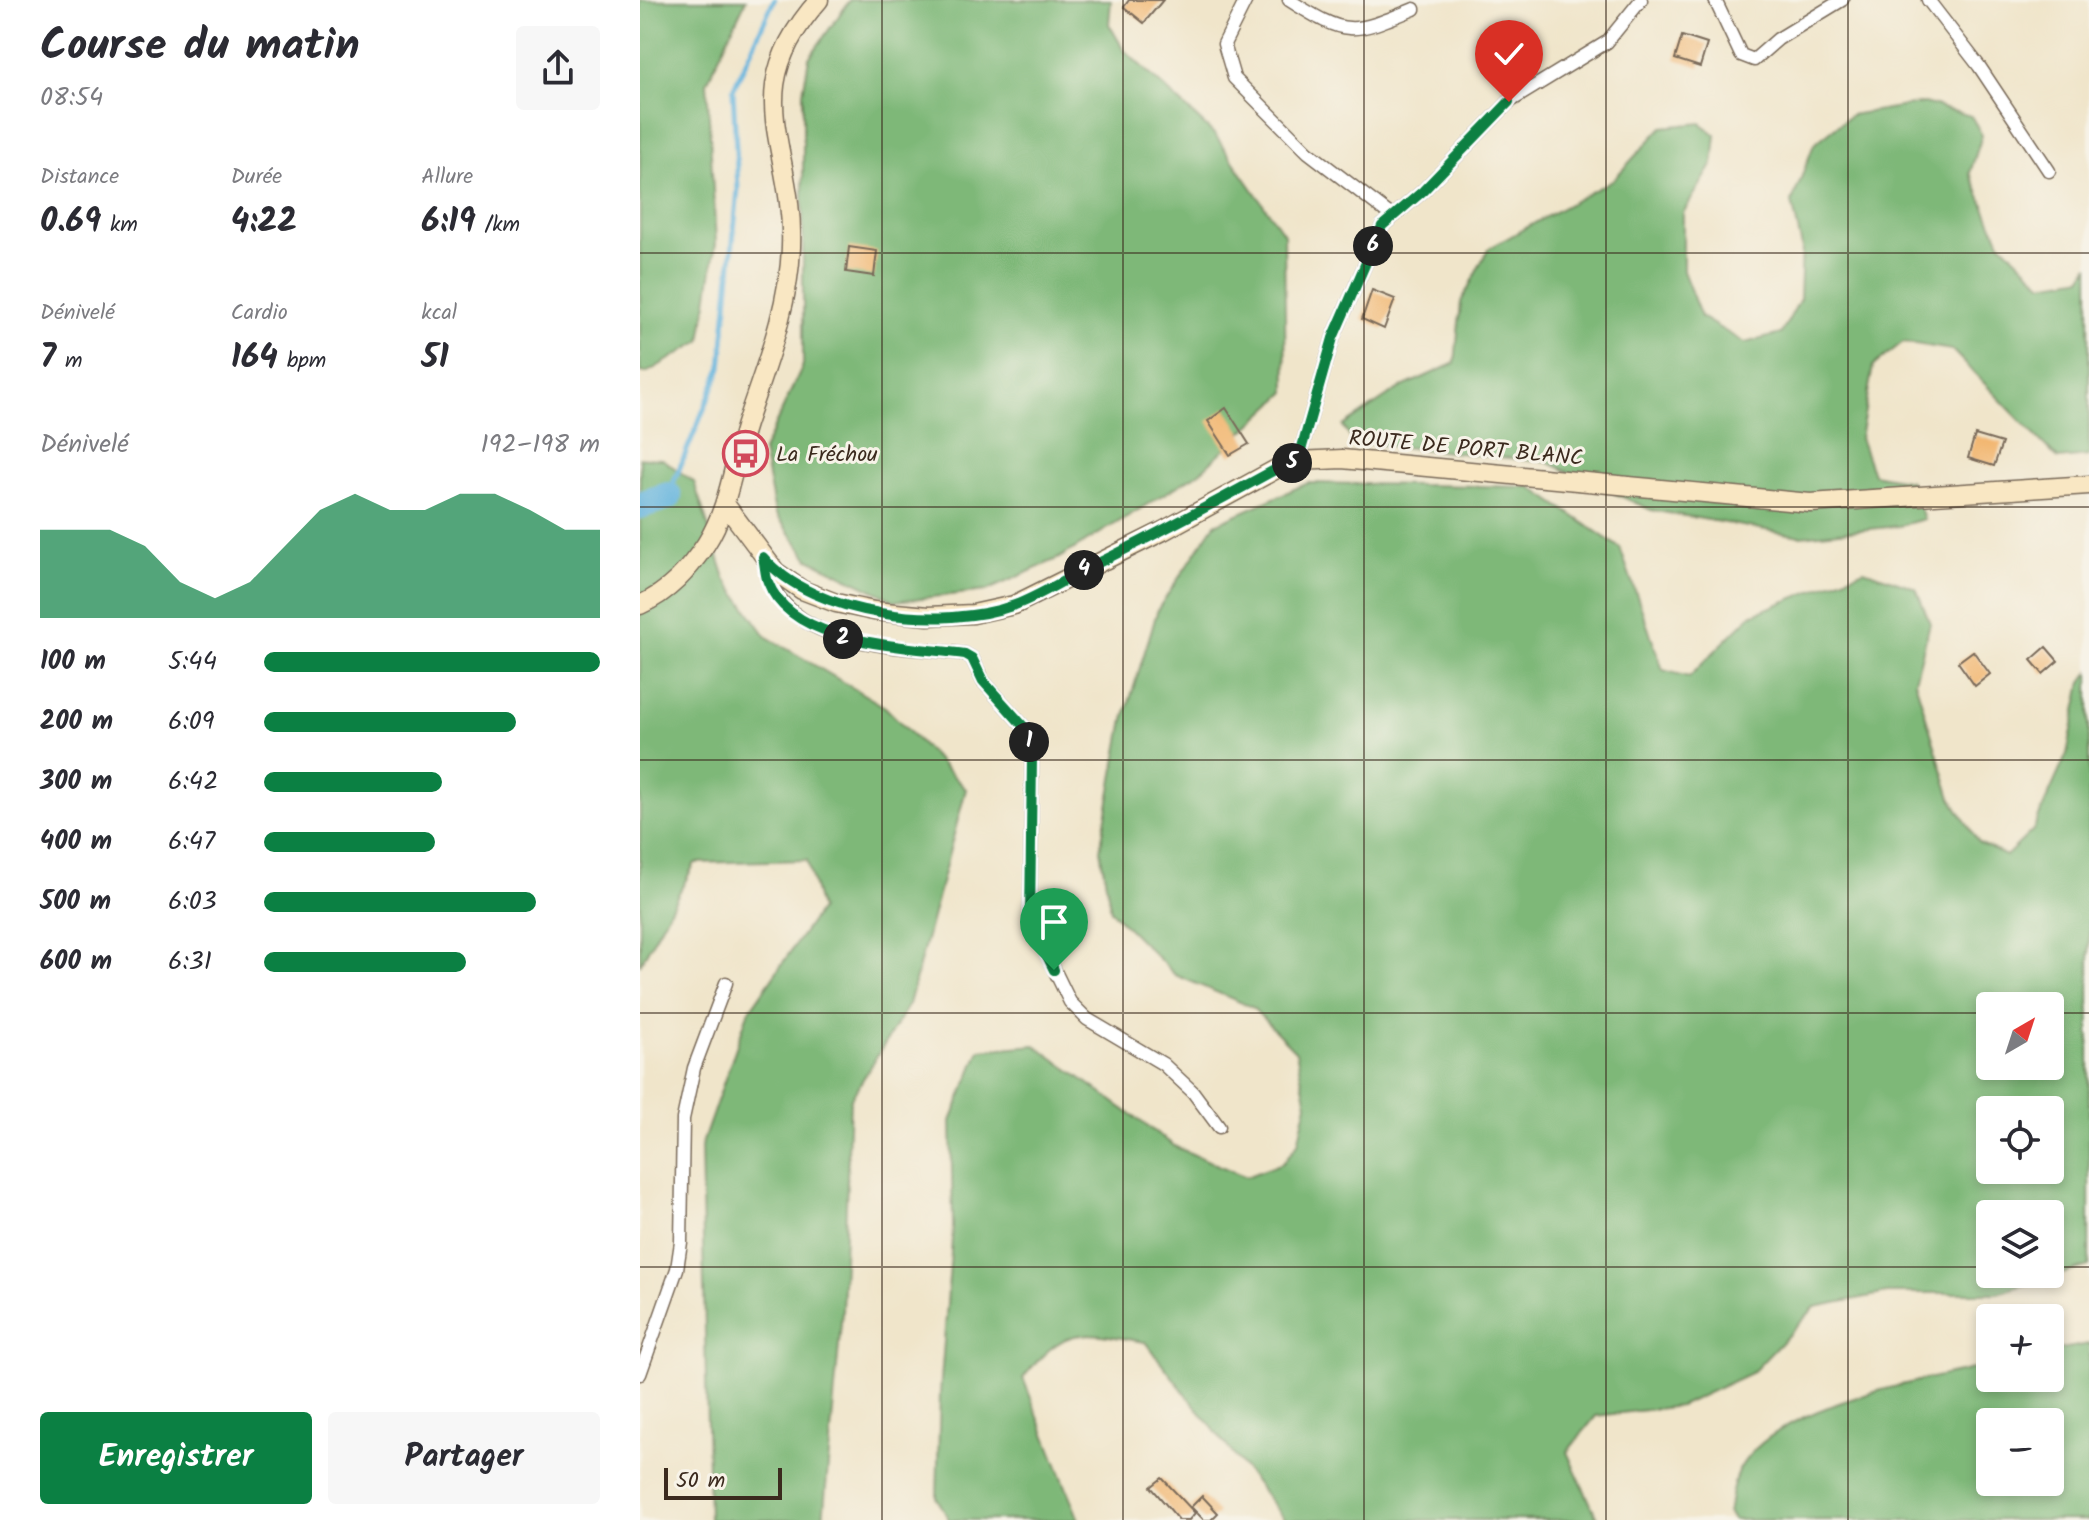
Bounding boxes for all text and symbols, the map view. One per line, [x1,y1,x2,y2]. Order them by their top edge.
text: Course du matin [40,12,360,82]
pin [1475,20,1543,102]
button: share [516,26,600,110]
icon: check [1487,32,1531,76]
text: 08:54 [40,77,103,119]
text: Distance [40,160,119,195]
text: Durée [231,160,282,195]
text: Allure [421,160,473,195]
text: 0.69 [40,195,101,249]
text: 4:22 [231,195,297,249]
text: 6:19 [421,195,476,249]
text: km [101,208,138,243]
text: /km [476,208,520,243]
pin: 6 [1353,226,1393,266]
text: 6 [1367,228,1379,263]
text: Dénivelé [40,296,115,331]
text: Cardio [231,296,288,331]
text: kcal [421,296,457,331]
text: 7 [40,331,56,385]
text: 164 [231,331,278,385]
text: 51 [421,331,449,385]
text: m [56,344,82,379]
text: bpm [278,344,326,379]
street label: ROUTE DE PORT BLANC [1347,422,1584,477]
text: Dénivelé [40,424,129,466]
text: 192–198 m [481,424,600,466]
bus stop icon: La Fréchou [721,429,769,477]
place label: La Fréchou [776,438,878,473]
pin: 5 [1272,443,1312,483]
text: 5 [1286,445,1298,480]
pin: 4 [1064,550,1104,590]
text: 4 [1078,552,1090,587]
pin: 2 [823,619,863,659]
text: 2 [837,621,849,656]
text: 100 m [40,641,106,683]
text: 5:44 [168,641,217,683]
text: 200 m [40,701,113,743]
text: 6:09 [168,701,215,743]
pin: 1 [1009,722,1049,762]
text: 1 [1026,724,1032,759]
text: 300 m [40,761,112,803]
text: 6:42 [168,761,218,803]
text: 400 m [40,821,112,863]
text: 6:47 [168,821,215,863]
text: 500 m [40,881,111,923]
text: 6:03 [168,881,217,923]
pin [1020,888,1088,970]
icon: arrive [1032,900,1076,944]
text: 600 m [40,941,112,983]
text: 6:31 [168,941,212,983]
north arrow [1976,992,2064,1080]
map controls [1976,992,2064,1496]
button: locate [1976,1096,2064,1184]
button: layers [1976,1200,2064,1288]
button: + [1976,1304,2064,1392]
button: − [1976,1408,2064,1496]
button: Enregistrer [40,1412,312,1504]
button: Partager [328,1412,600,1504]
scale bar [664,1464,782,1500]
text: 50 m [676,1464,725,1499]

